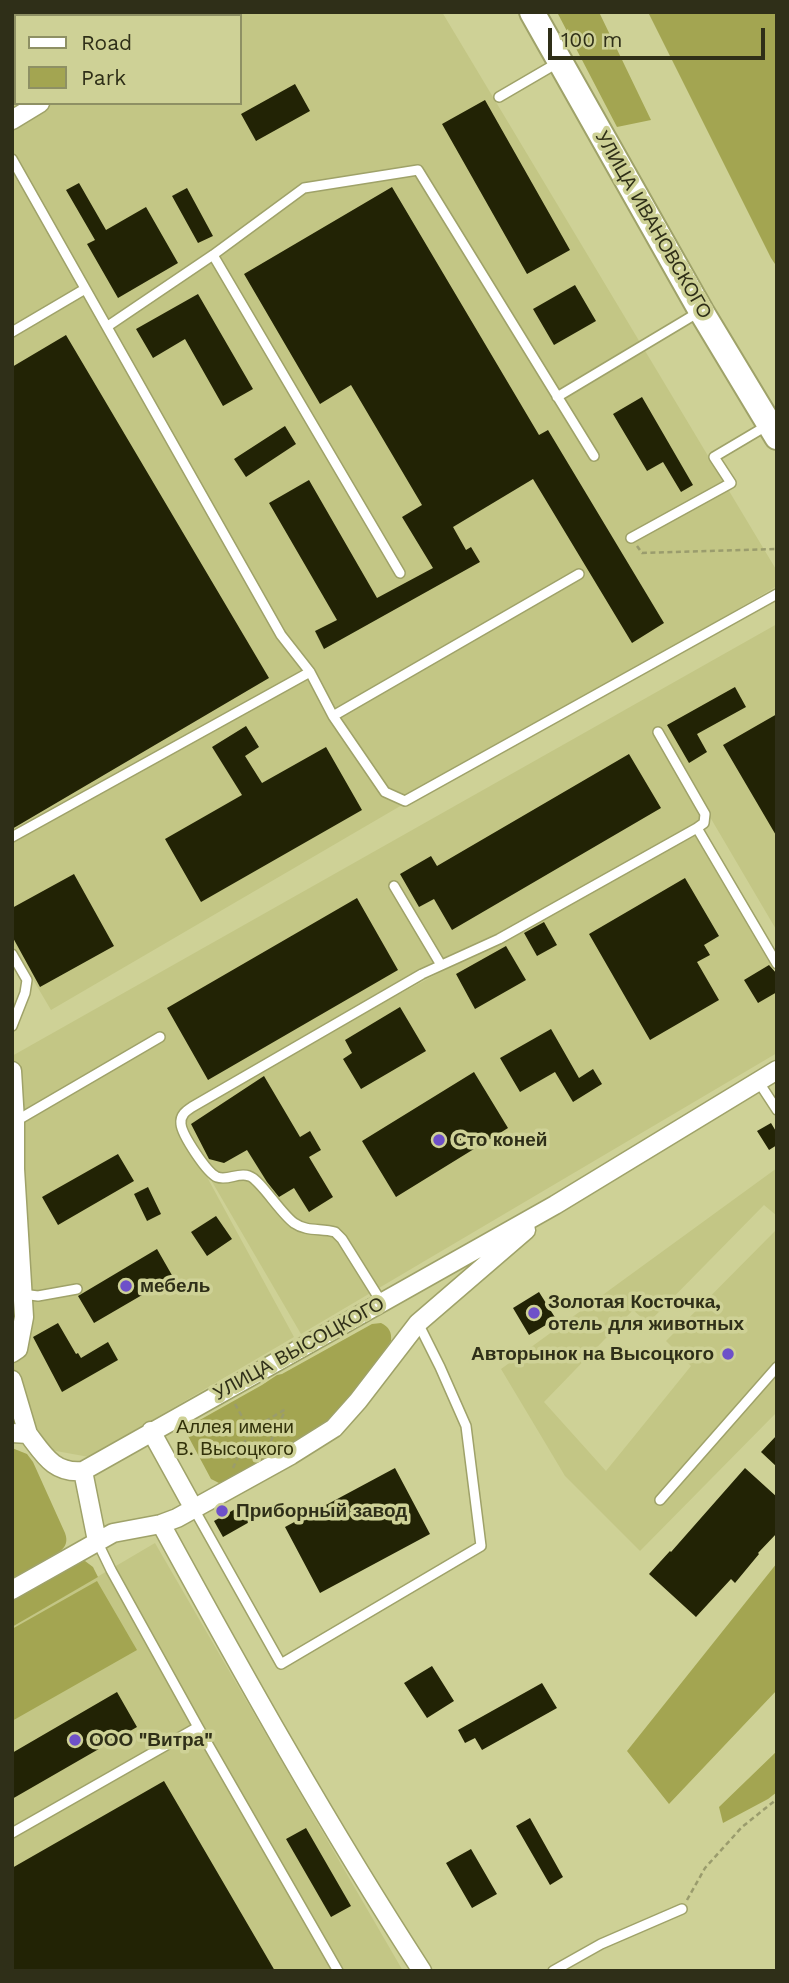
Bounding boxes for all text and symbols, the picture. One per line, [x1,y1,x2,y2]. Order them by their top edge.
legend [14,14,242,105]
scale bar [551,14,768,58]
text: 100 m [561,27,623,52]
text: Road [81,30,132,55]
text: Park [81,65,126,90]
street label: УЛИЦА ИВАНОВСКОГО [590,127,716,323]
place label: Сто коней [453,1129,547,1151]
marker: Сто коней [431,1132,447,1148]
place label: мебель [140,1275,210,1297]
marker: мебель [118,1278,134,1294]
place label: Золотая Косточка, отель для животных [548,1291,744,1335]
street label: УЛИЦА ВЫСОЦКОГО [209,1292,389,1406]
marker: Золотая Косточка, отель для животных [526,1305,542,1321]
place label: Авторынок на Высоцкого [471,1343,714,1365]
marker: Авторынок на Высоцкого [720,1346,736,1362]
park label: Аллея имени В. Высоцкого [176,1416,294,1460]
place label: Приборный завод [236,1500,407,1522]
marker: Приборный завод [214,1503,230,1519]
place label: ООО "Витра" [89,1729,213,1751]
marker: ООО "Витра" [67,1732,83,1748]

